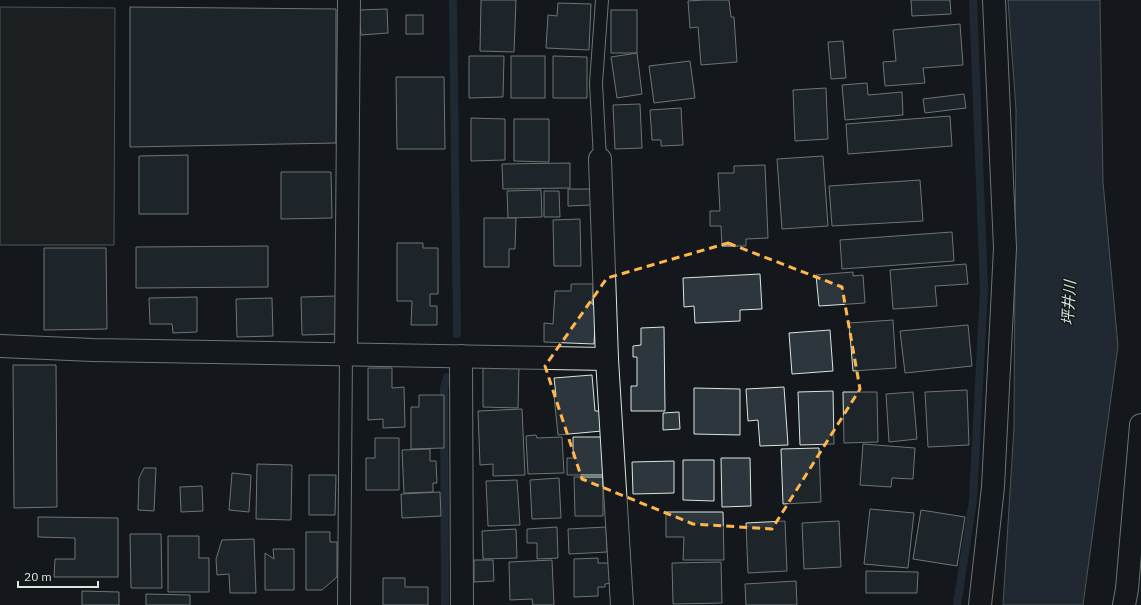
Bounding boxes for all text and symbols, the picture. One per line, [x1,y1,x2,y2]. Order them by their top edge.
water label: 坪井川 [1058,278,1079,326]
scale bar [18,563,98,589]
text: 20 m [24,569,52,584]

